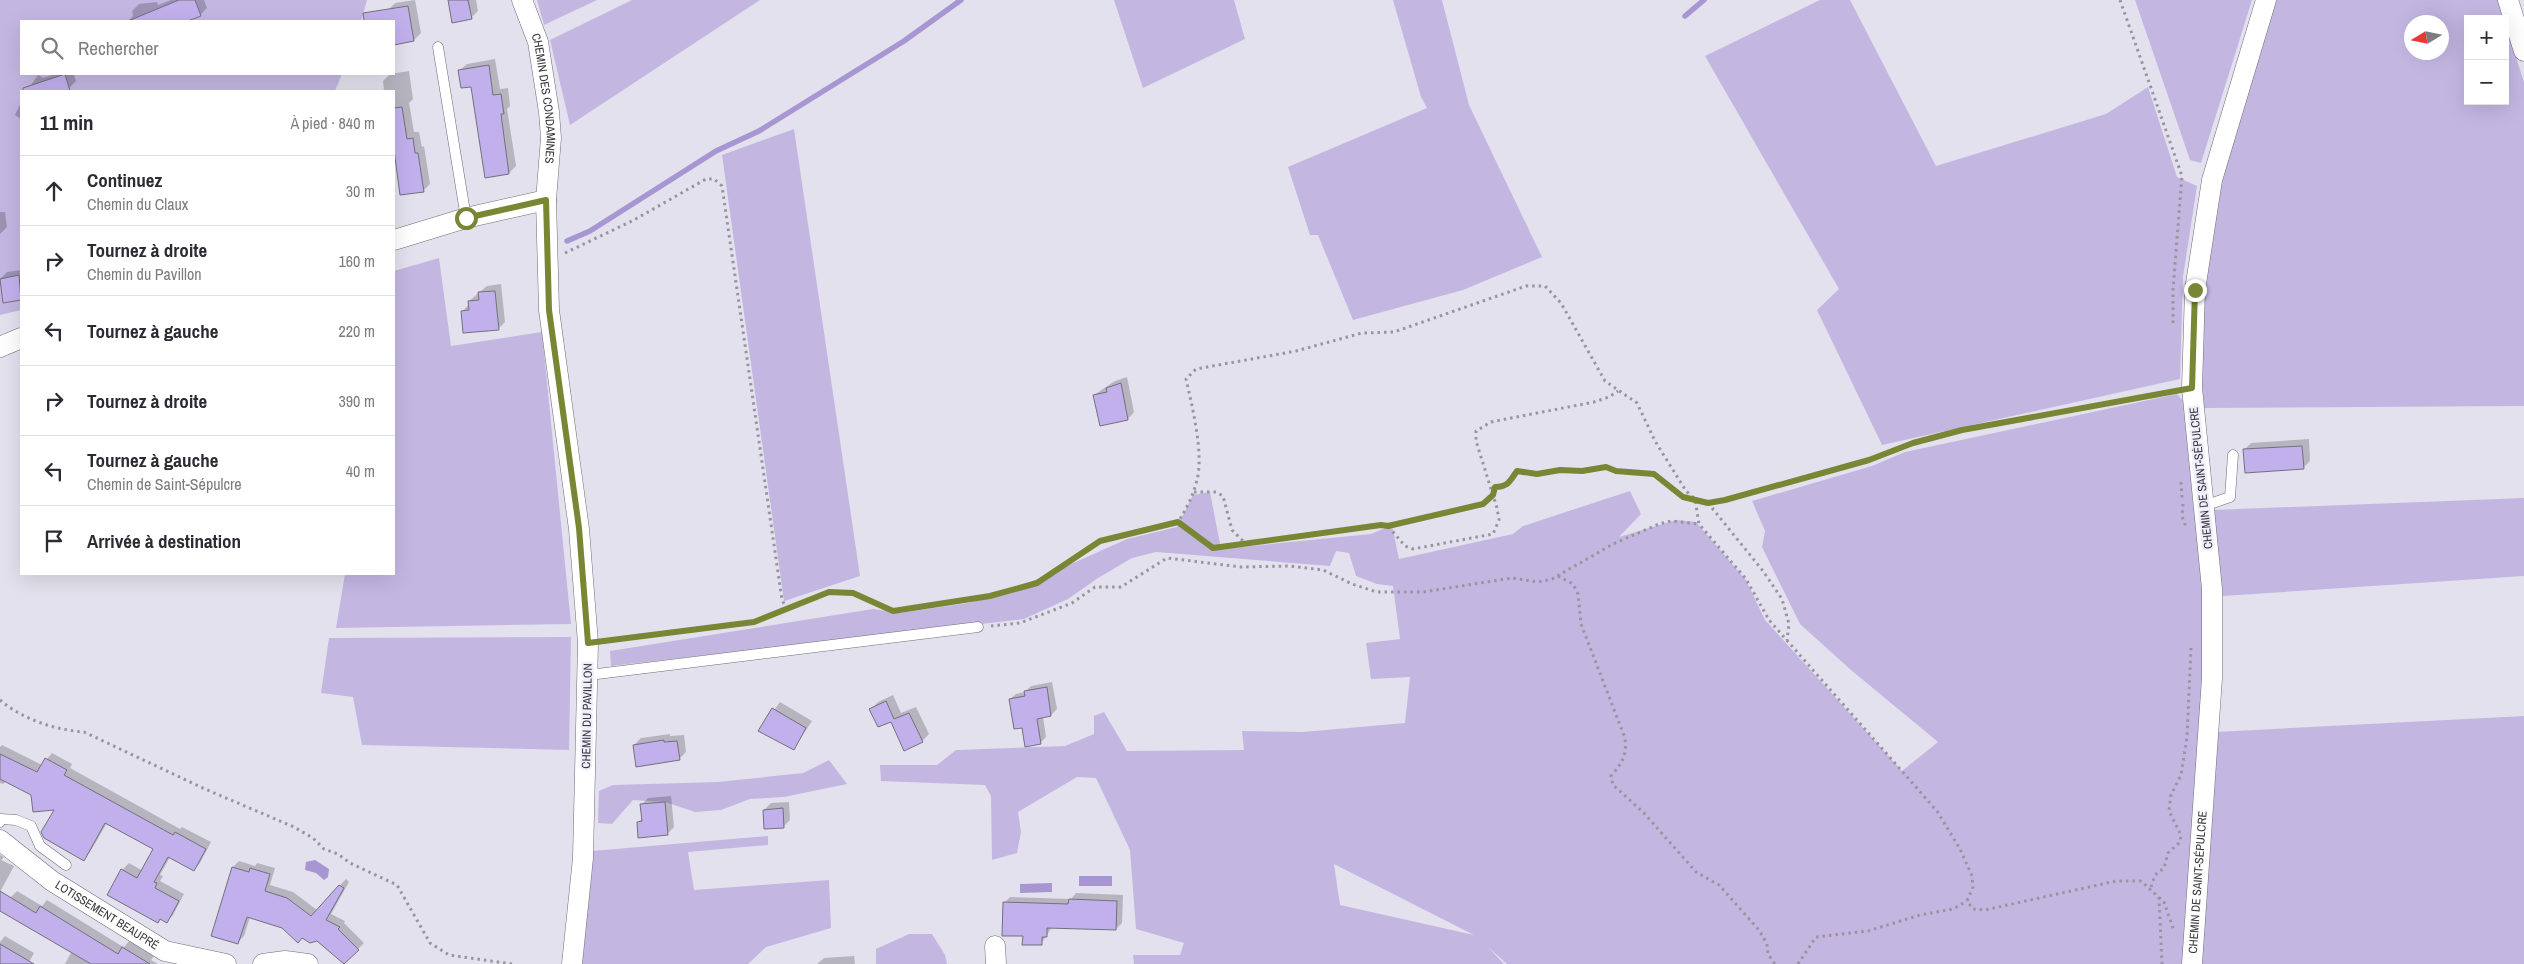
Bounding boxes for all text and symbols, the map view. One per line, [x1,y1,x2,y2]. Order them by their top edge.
north arrow [2404,15,2449,60]
map controls [2464,15,2509,105]
button: + [2464,15,2509,60]
search box [20,20,395,75]
street label: CHEMIN DES CONDAMINES [527,31,559,165]
icon: search [38,34,66,62]
text: Rechercher [78,35,159,61]
button: − [2464,60,2509,105]
text: 11 min [40,108,94,137]
text: À pied · 840 m [290,112,375,134]
text: Continuez [87,167,162,193]
icon: ahead [40,177,68,205]
text: 30 m [346,180,375,202]
text: Chemin du Claux [87,193,188,215]
route start [455,207,478,230]
text: Tournez à droite [87,237,207,263]
icon: right [40,247,68,275]
text: 160 m [339,250,375,272]
text: Chemin du Pavillon [87,263,202,285]
route end [2184,279,2207,302]
icon: left [40,317,68,345]
text: Tournez à gauche [87,318,218,344]
text: 220 m [339,320,375,342]
icon: right [40,387,68,415]
text: Tournez à droite [87,388,207,414]
text: 390 m [339,390,375,412]
street label: CHEMIN DE SAINT-SÉPULCRE [2186,406,2216,550]
text: Tournez à gauche [87,447,218,473]
icon: left [40,457,68,485]
text: 40 m [346,460,375,482]
text: Chemin de Saint-Sépulcre [87,473,242,495]
icon: arrive [40,527,68,555]
text: Arrivée à destination [87,528,241,554]
street label: CHEMIN DU PAVILLON [578,663,596,769]
street label: CHEMIN DE SAINT-SÉPULCRE [2185,810,2211,954]
street label: LOTISSEMENT BEAUPRÉ [52,877,162,953]

